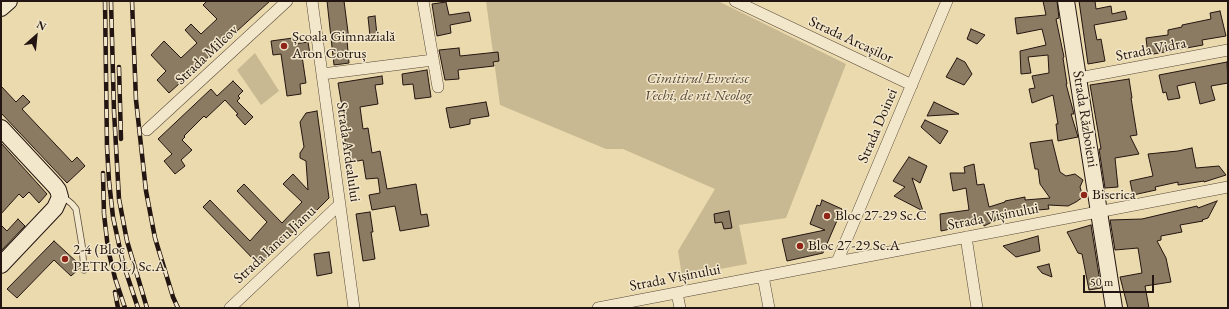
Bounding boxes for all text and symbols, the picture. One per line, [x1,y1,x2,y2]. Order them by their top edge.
street label: Strada Arcașilor [806,13,896,67]
north arrow [16,16,56,56]
text: N [34,17,49,34]
street label: Strada Milcov [172,21,242,89]
place label: Școala Gimnazială Aron Cotruș [292,28,395,63]
street label: Strada Vidra [1114,34,1188,66]
marker: Școala Gimnazială Aron Cotruș [279,41,289,51]
street label: Strada Războieni [1068,69,1102,169]
park label: Cimitirul Evreiesc Vechi, de rit Neolog [644,70,752,105]
street label: Strada Doinei [854,86,902,166]
street label: Strada Ardealului [332,101,364,203]
place label: Biserica [1092,186,1136,204]
marker: Biserica [1079,190,1089,200]
street label: Strada Vișinului [946,199,1040,235]
street label: Strada Iancu Jianu [230,202,320,288]
place label: Bloc 27-29 Sc.C [835,207,927,225]
marker: Bloc 27-29 Sc.C [822,211,832,221]
place label: Bloc 27-29 Sc.A [808,237,900,255]
place label: 2-4 (Bloc PETROL) Sc.A [73,241,165,276]
marker: Bloc 27-29 Sc.A [795,241,805,251]
marker: 2-4 (Bloc PETROL) Sc.A [60,254,70,264]
street label: Strada Vișinului [628,260,722,296]
scale bar [1085,267,1156,293]
text: 50 m [1090,274,1113,290]

